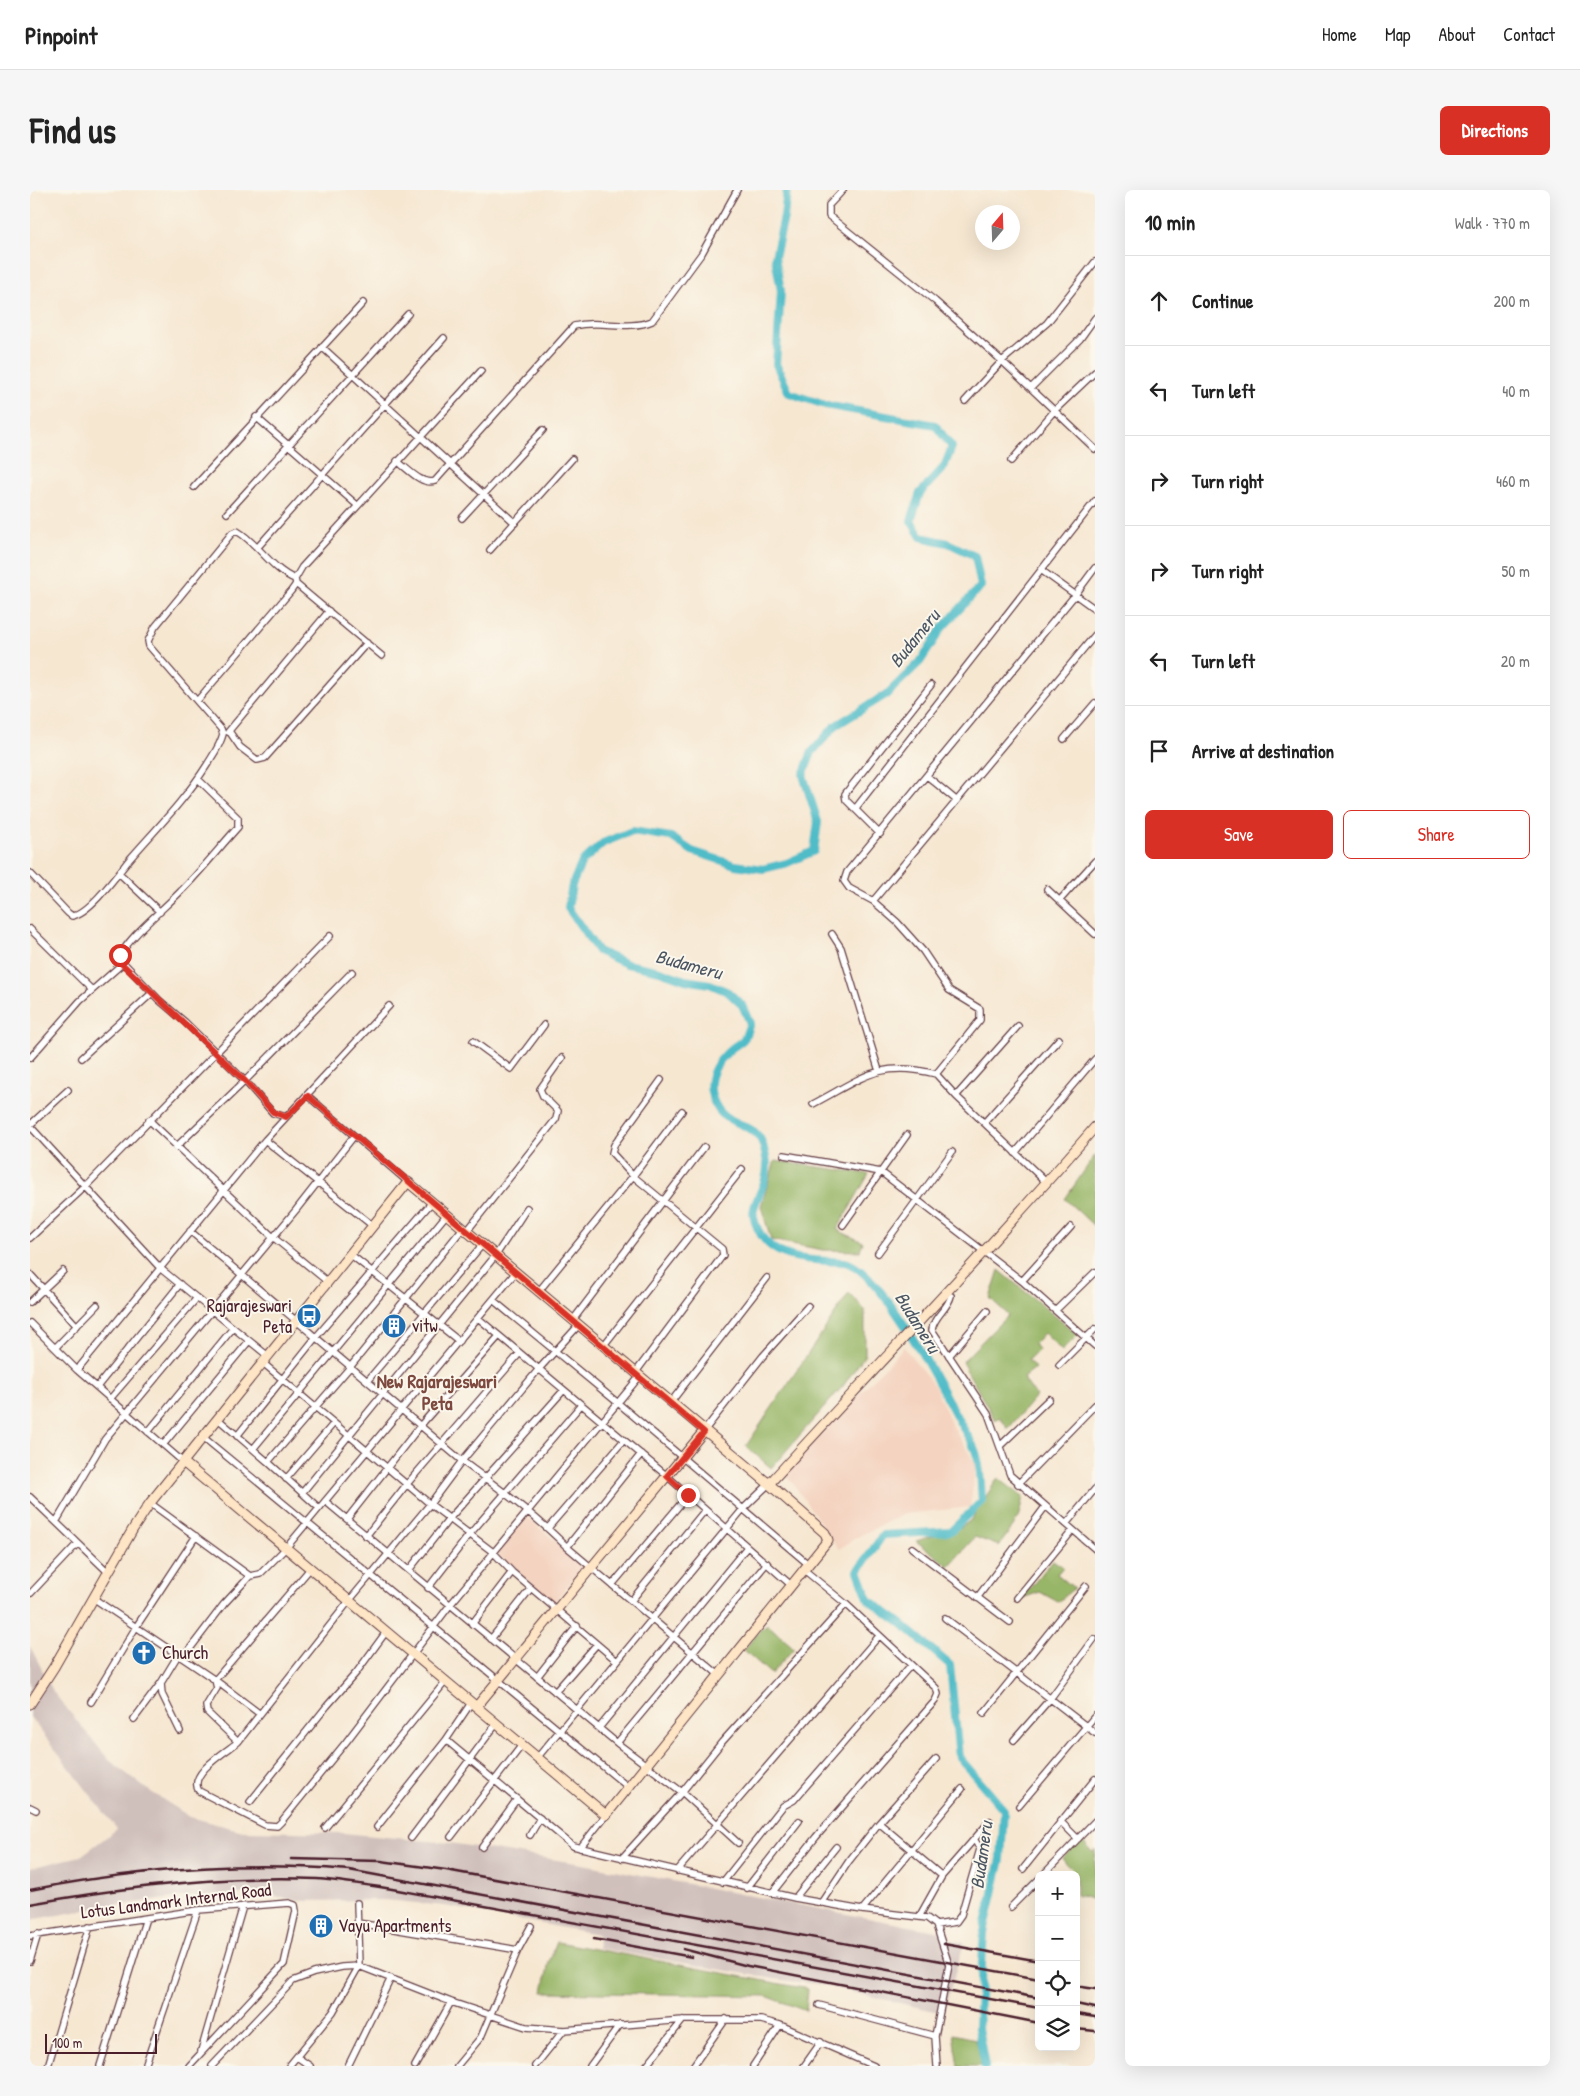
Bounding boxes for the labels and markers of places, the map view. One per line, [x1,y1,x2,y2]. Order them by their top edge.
place label: Rajarajeswari Peta [207,1293,292,1339]
bus stop icon: Rajarajeswari Peta [296,1303,322,1329]
building icon: vitw [381,1313,407,1339]
place label: vitw [412,1313,438,1338]
church icon: Church [131,1640,157,1666]
place label: Church [162,1640,209,1665]
building icon: Vayu Apartments [308,1913,334,1939]
place label: Vayu Apartments [338,1913,452,1938]

